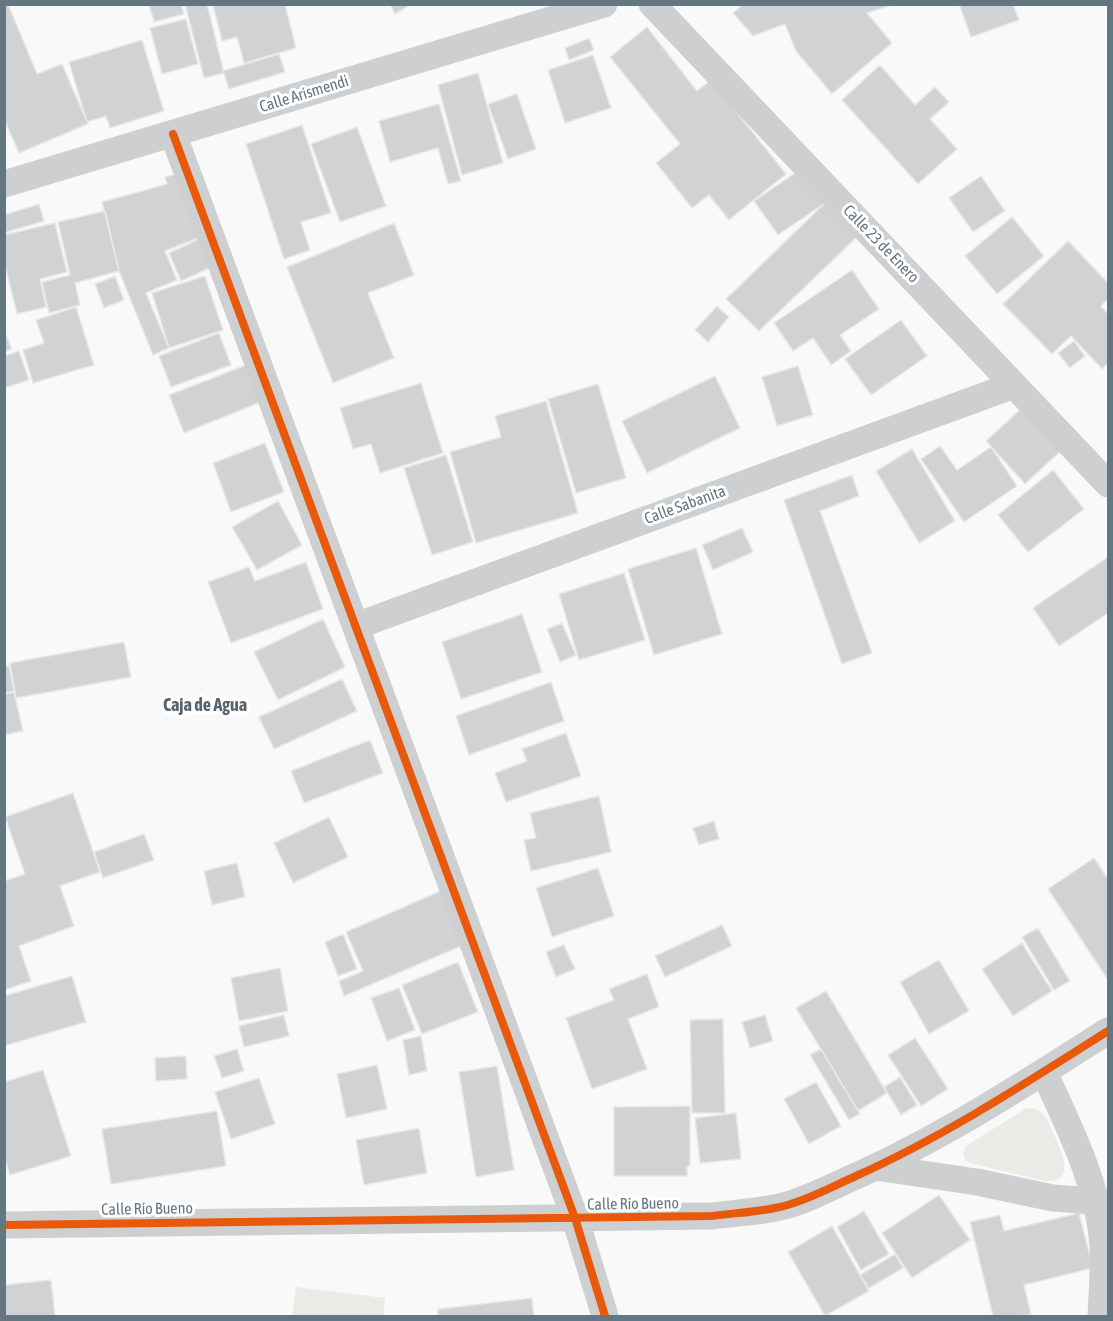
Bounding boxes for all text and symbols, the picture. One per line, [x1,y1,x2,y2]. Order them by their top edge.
street label: Calle Arismendi [257,71,351,117]
street label: Calle 23 de Enero [839,201,923,287]
street label: Calle Sabanita [642,481,728,529]
district label: Caja de Agua [163,694,247,716]
street label: Calle Río Bueno [587,1194,679,1214]
street label: Calle Río Bueno [101,1199,193,1219]

